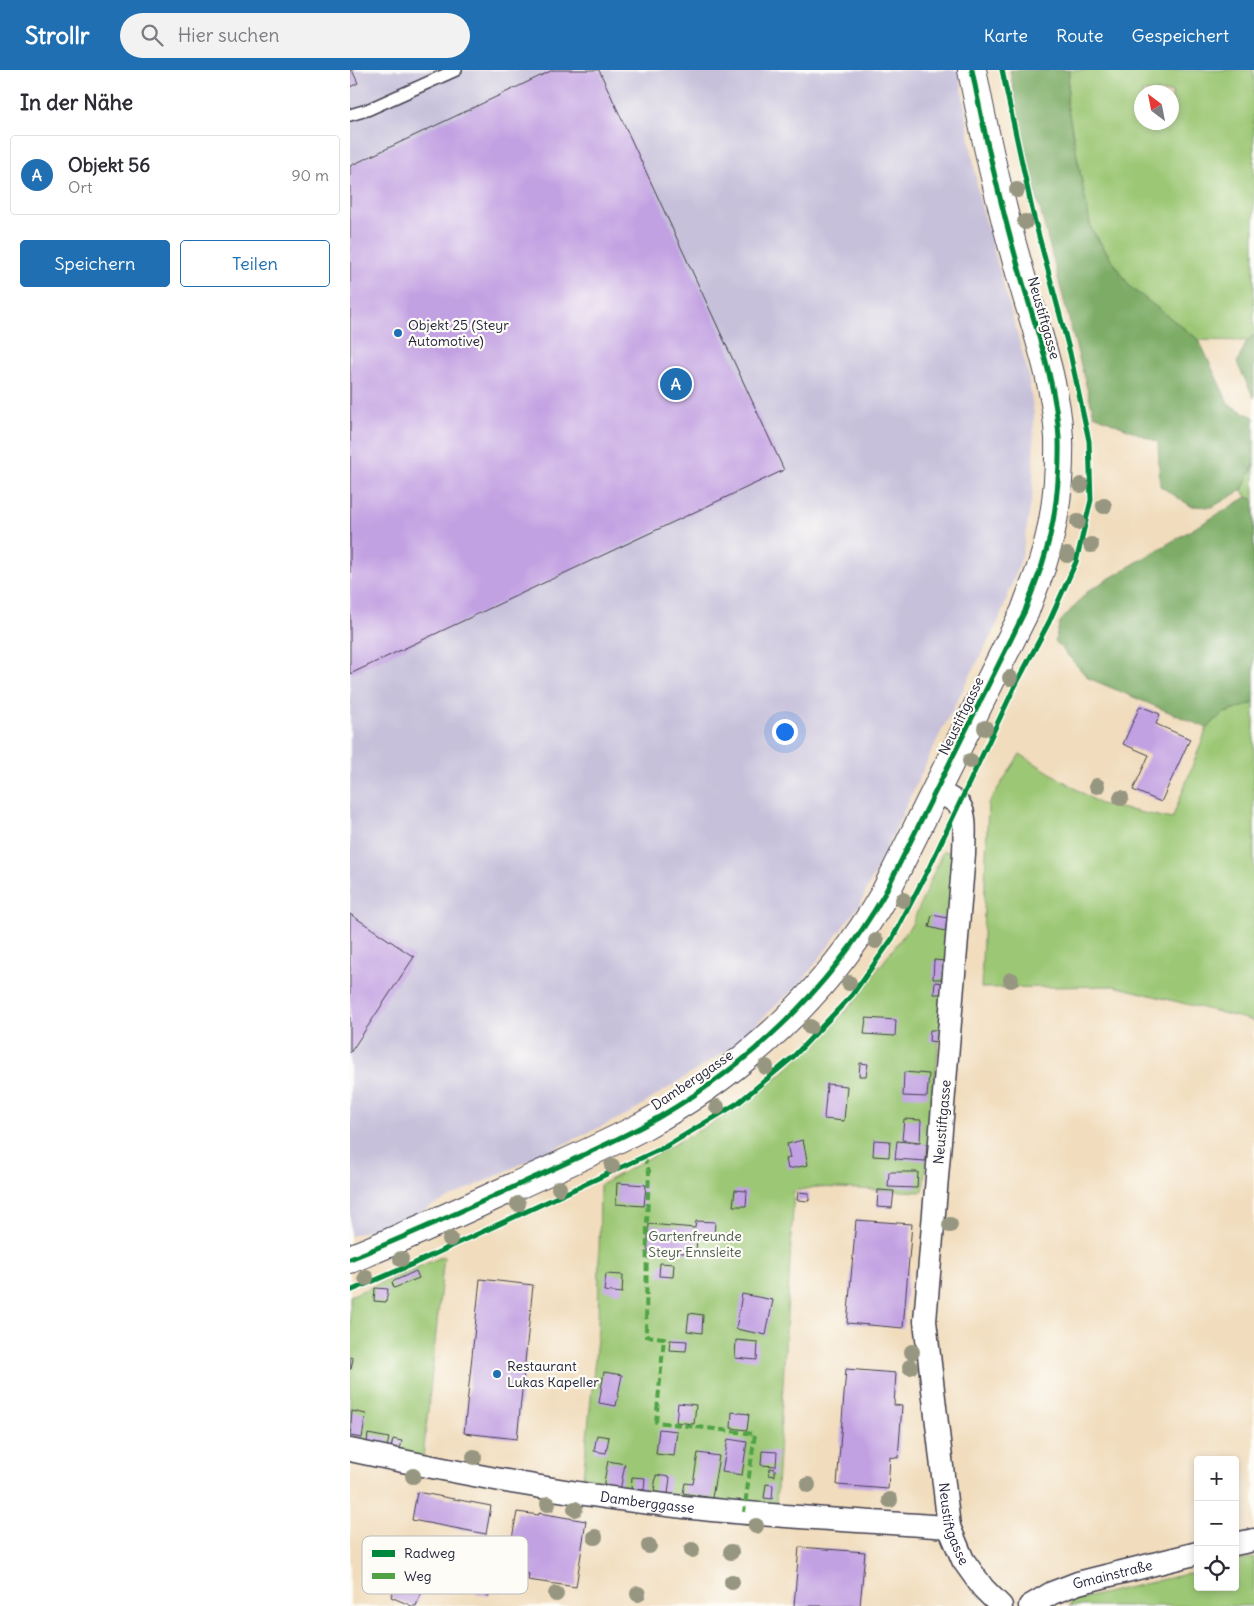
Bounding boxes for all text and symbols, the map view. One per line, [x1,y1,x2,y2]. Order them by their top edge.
search box [120,13,470,58]
text: Strollr [25,20,90,50]
icon: search [138,21,166,49]
text: Hier suchen [178,23,280,47]
text: Karte [984,24,1028,47]
text: Route [1056,24,1103,47]
text: Gespeichert [1131,24,1229,47]
north arrow [1134,85,1179,130]
text: In der Nähe [20,89,133,116]
text: Objekt 56 [68,153,150,177]
text: A [32,165,42,185]
text: 90 m [291,165,329,185]
text: Ort [68,177,92,197]
button: Speichern [20,240,170,287]
button: Teilen [180,240,330,287]
street label: Neustiftgasse [1024,275,1064,361]
place label: Objekt 25 (Steyr Automotive) [408,316,509,350]
marker: Objekt 25 (Steyr Automotive) [392,327,404,339]
pin: A [660,365,692,403]
street label: Neustiftgasse [934,674,988,758]
your location [772,719,798,745]
street label: Damberggasse [648,1046,736,1114]
street label: Neustiftgasse [929,1079,955,1165]
park label: Gartenfreunde Steyr Ennsleite [648,1227,742,1261]
place label: Restaurant Lukas Kapeller [507,1357,599,1391]
marker: Restaurant Lukas Kapeller [491,1368,503,1380]
map controls [1194,1456,1239,1591]
button: + [1194,1456,1239,1501]
street label: Neustiftgasse [935,1482,973,1569]
street label: Damberggasse [599,1487,695,1517]
button: − [1194,1501,1239,1546]
legend [362,1536,528,1594]
text: Radweg [404,1544,455,1562]
button: locate [1194,1546,1239,1591]
street label: Gmainstraße [1070,1556,1154,1593]
text: Weg [404,1567,432,1585]

